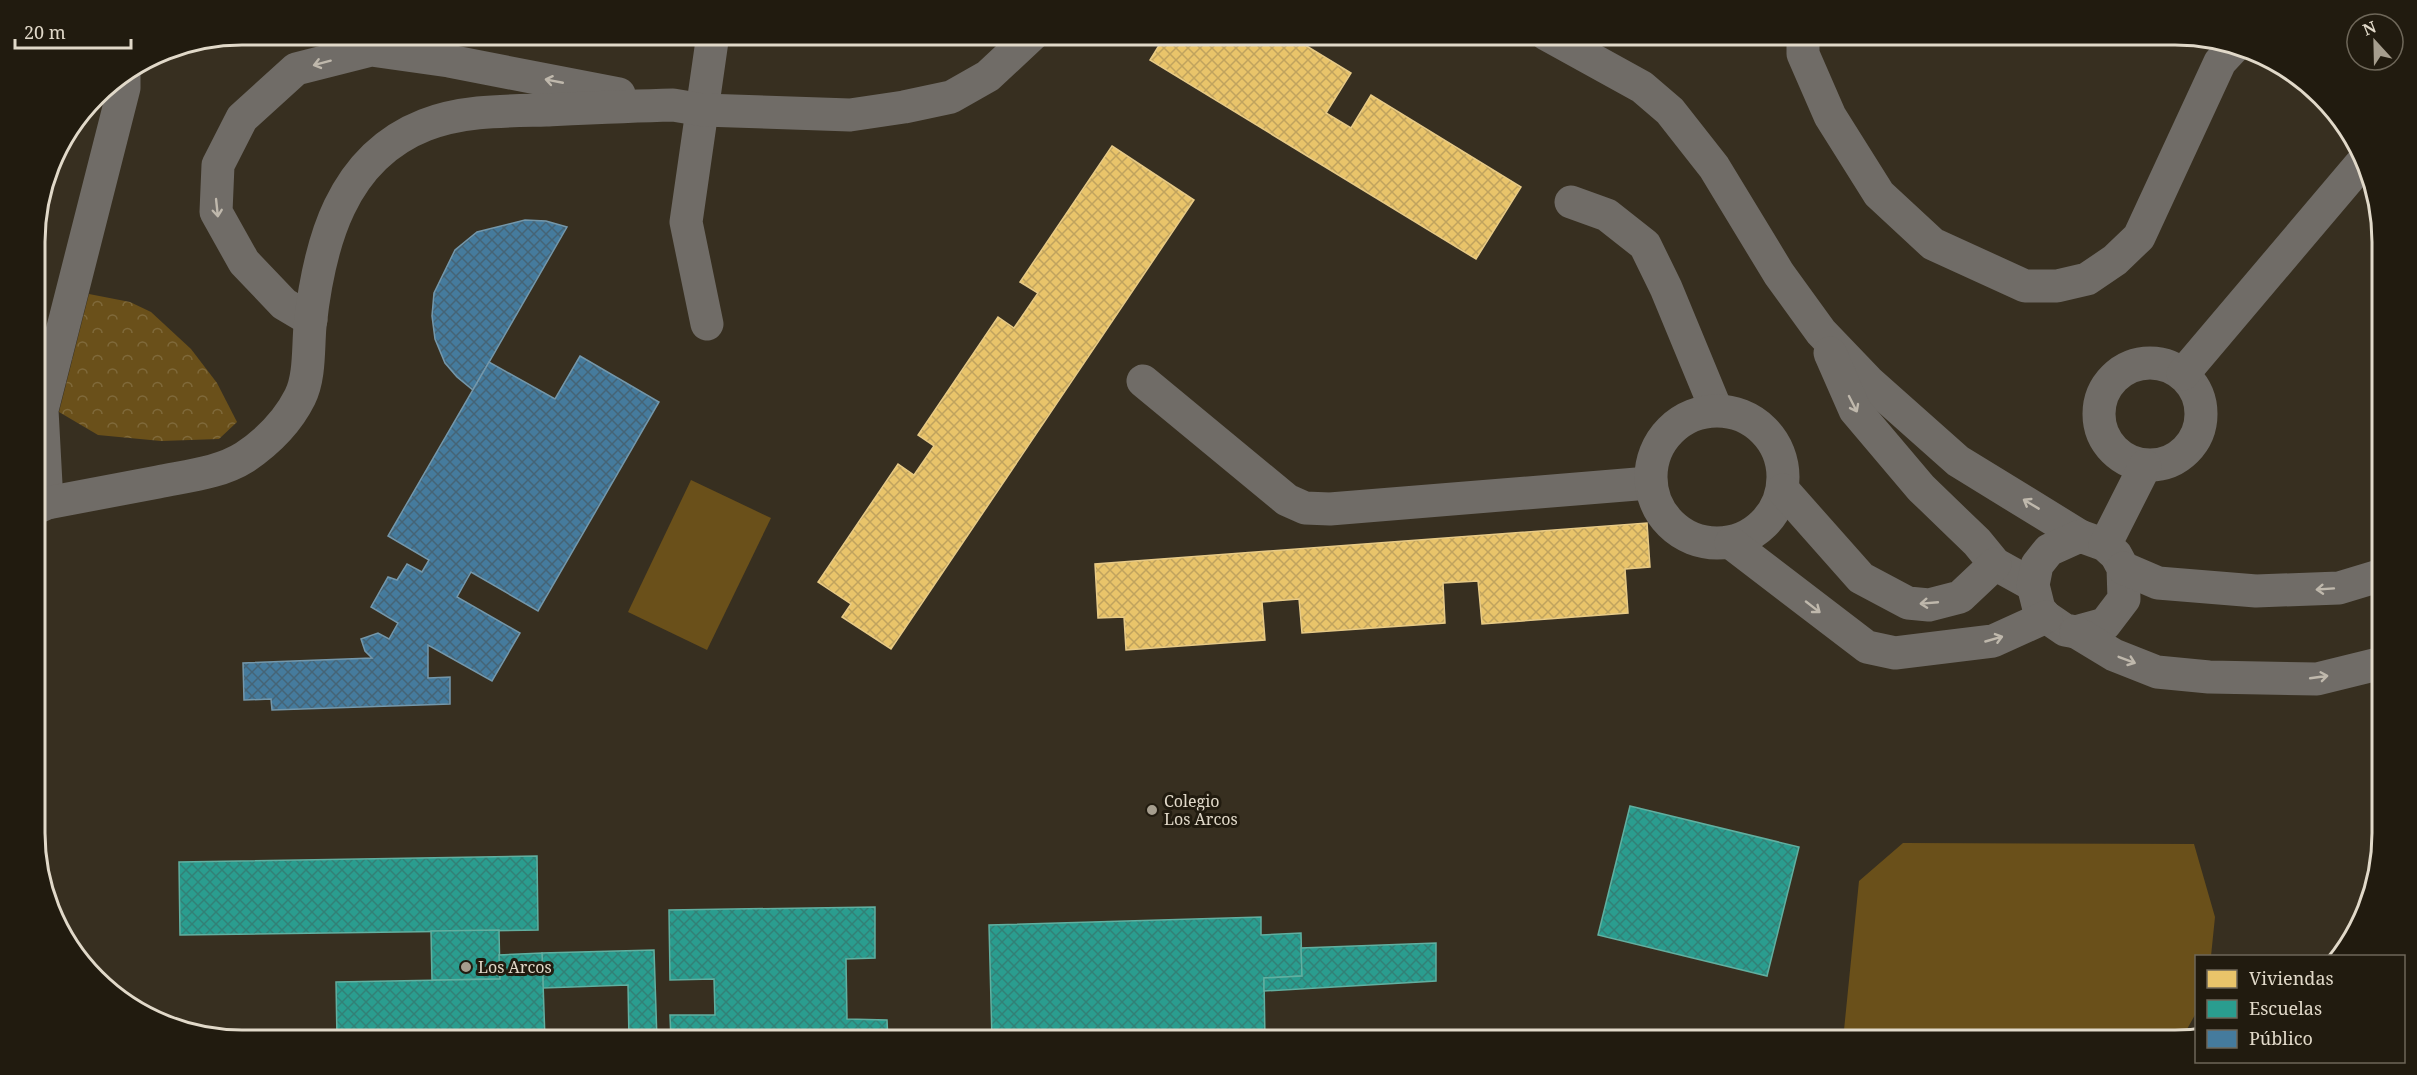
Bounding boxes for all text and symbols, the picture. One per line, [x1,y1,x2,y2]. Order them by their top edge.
scale bar [15,12,130,50]
north arrow [2345,12,2405,72]
text: N [2359,15,2380,41]
text: 20 m [24,20,66,44]
one-way arrow [313,57,332,69]
one-way arrow [545,75,564,86]
one-way arrow [212,197,223,217]
one-way arrow [1848,395,1859,413]
one-way arrow [2023,497,2040,509]
one-way arrow [2316,583,2336,594]
one-way arrow [1920,598,1940,609]
one-way arrow [1805,601,1821,614]
one-way arrow [1984,633,2003,644]
one-way arrow [2117,655,2135,666]
one-way arrow [2309,672,2328,683]
place label: Colegio Los Arcos [1164,790,1238,830]
marker: Colegio Los Arcos [1145,803,1159,817]
legend [2195,955,2405,1063]
place label: Los Arcos [478,956,552,978]
marker: Los Arcos [459,960,473,974]
text: Viviendas [2249,966,2334,990]
text: Escuelas [2249,996,2322,1020]
text: Público [2249,1026,2313,1050]

